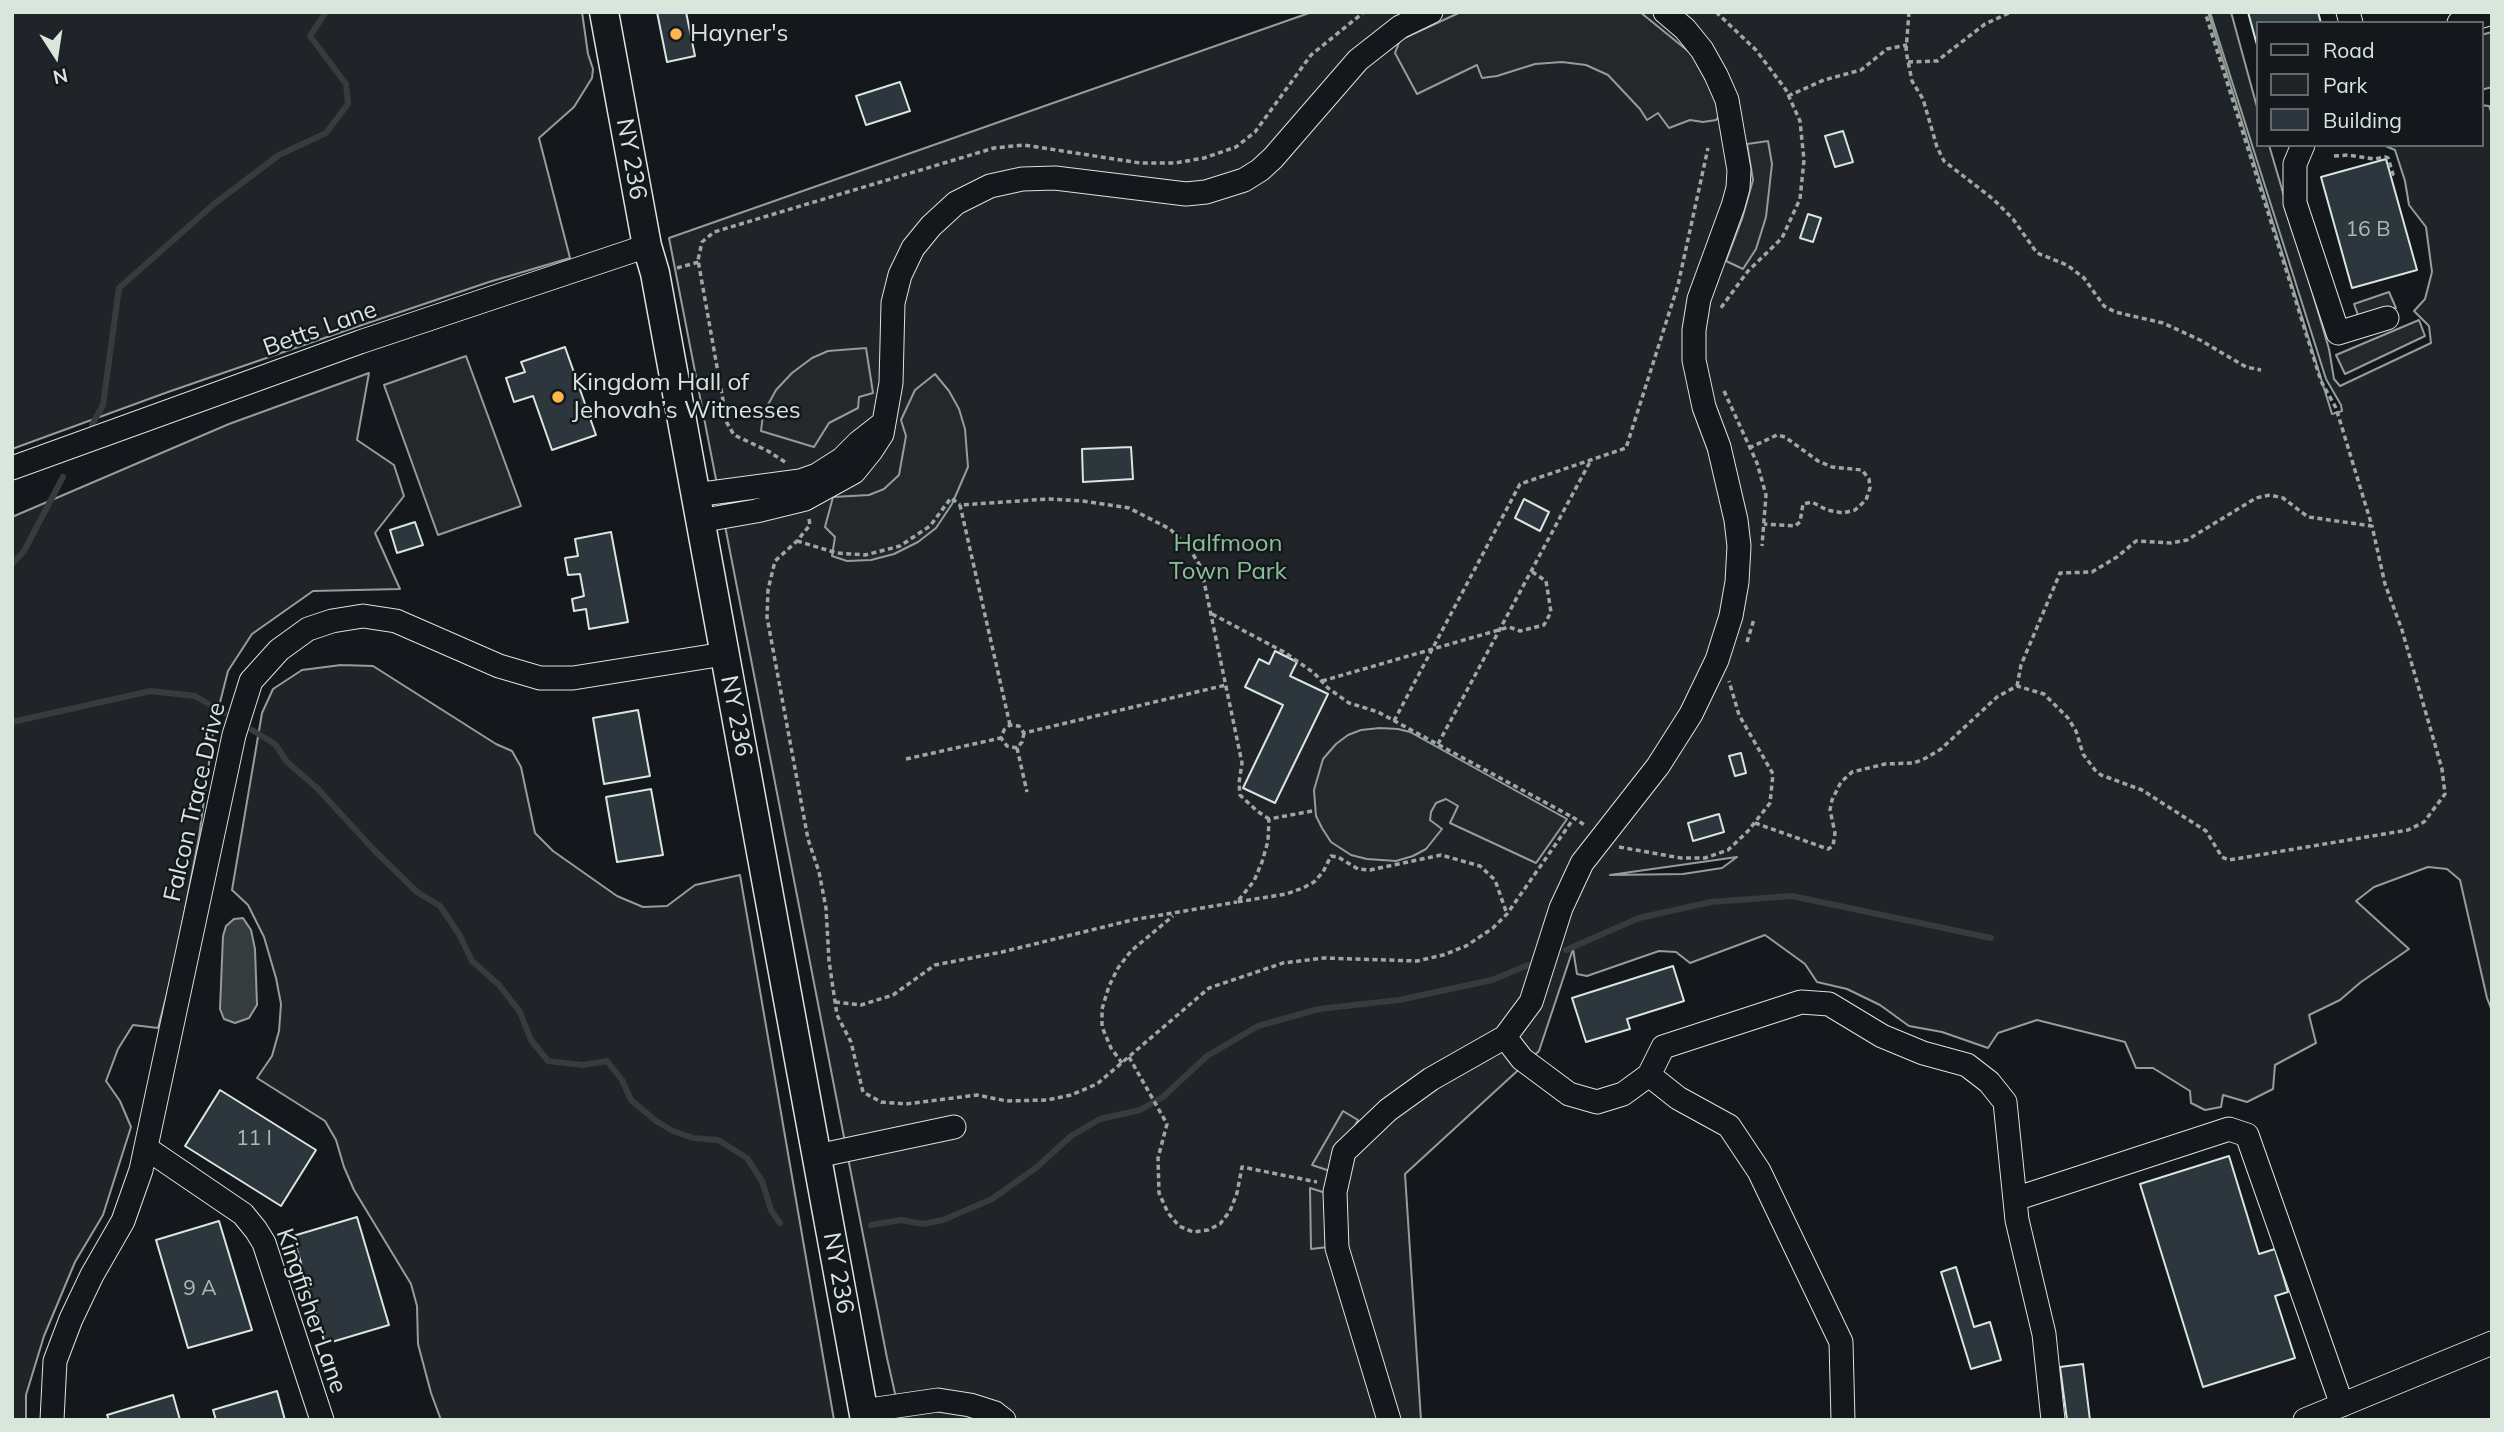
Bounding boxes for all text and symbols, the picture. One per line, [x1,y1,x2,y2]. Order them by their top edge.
place label: Hayner's [690,20,788,48]
north arrow [21,21,91,91]
legend [2256,21,2483,147]
marker: Hayner's [668,26,684,42]
text: Road [2323,37,2374,63]
text: N [51,63,70,90]
text: Park [2323,72,2367,98]
text: Building [2323,107,2402,133]
street label: NY 236 [610,116,652,202]
house number: 16 B [2346,217,2390,243]
street label: Betts Lane [259,295,381,363]
place label: Kingdom Hall of Jehovah’s Witnesses [572,369,801,425]
marker: Kingdom Hall of Jehovah’s Witnesses [550,389,566,405]
park label: Halfmoon Town Park [1169,530,1287,586]
street label: NY 236 [714,673,758,759]
street label: Falcon Trace Drive [158,700,232,904]
house number: 11 I [236,1126,272,1152]
street label: Kingfisher Lane [269,1225,353,1397]
street label: NY 236 [817,1230,859,1316]
house number: 9 A [183,1276,217,1302]

